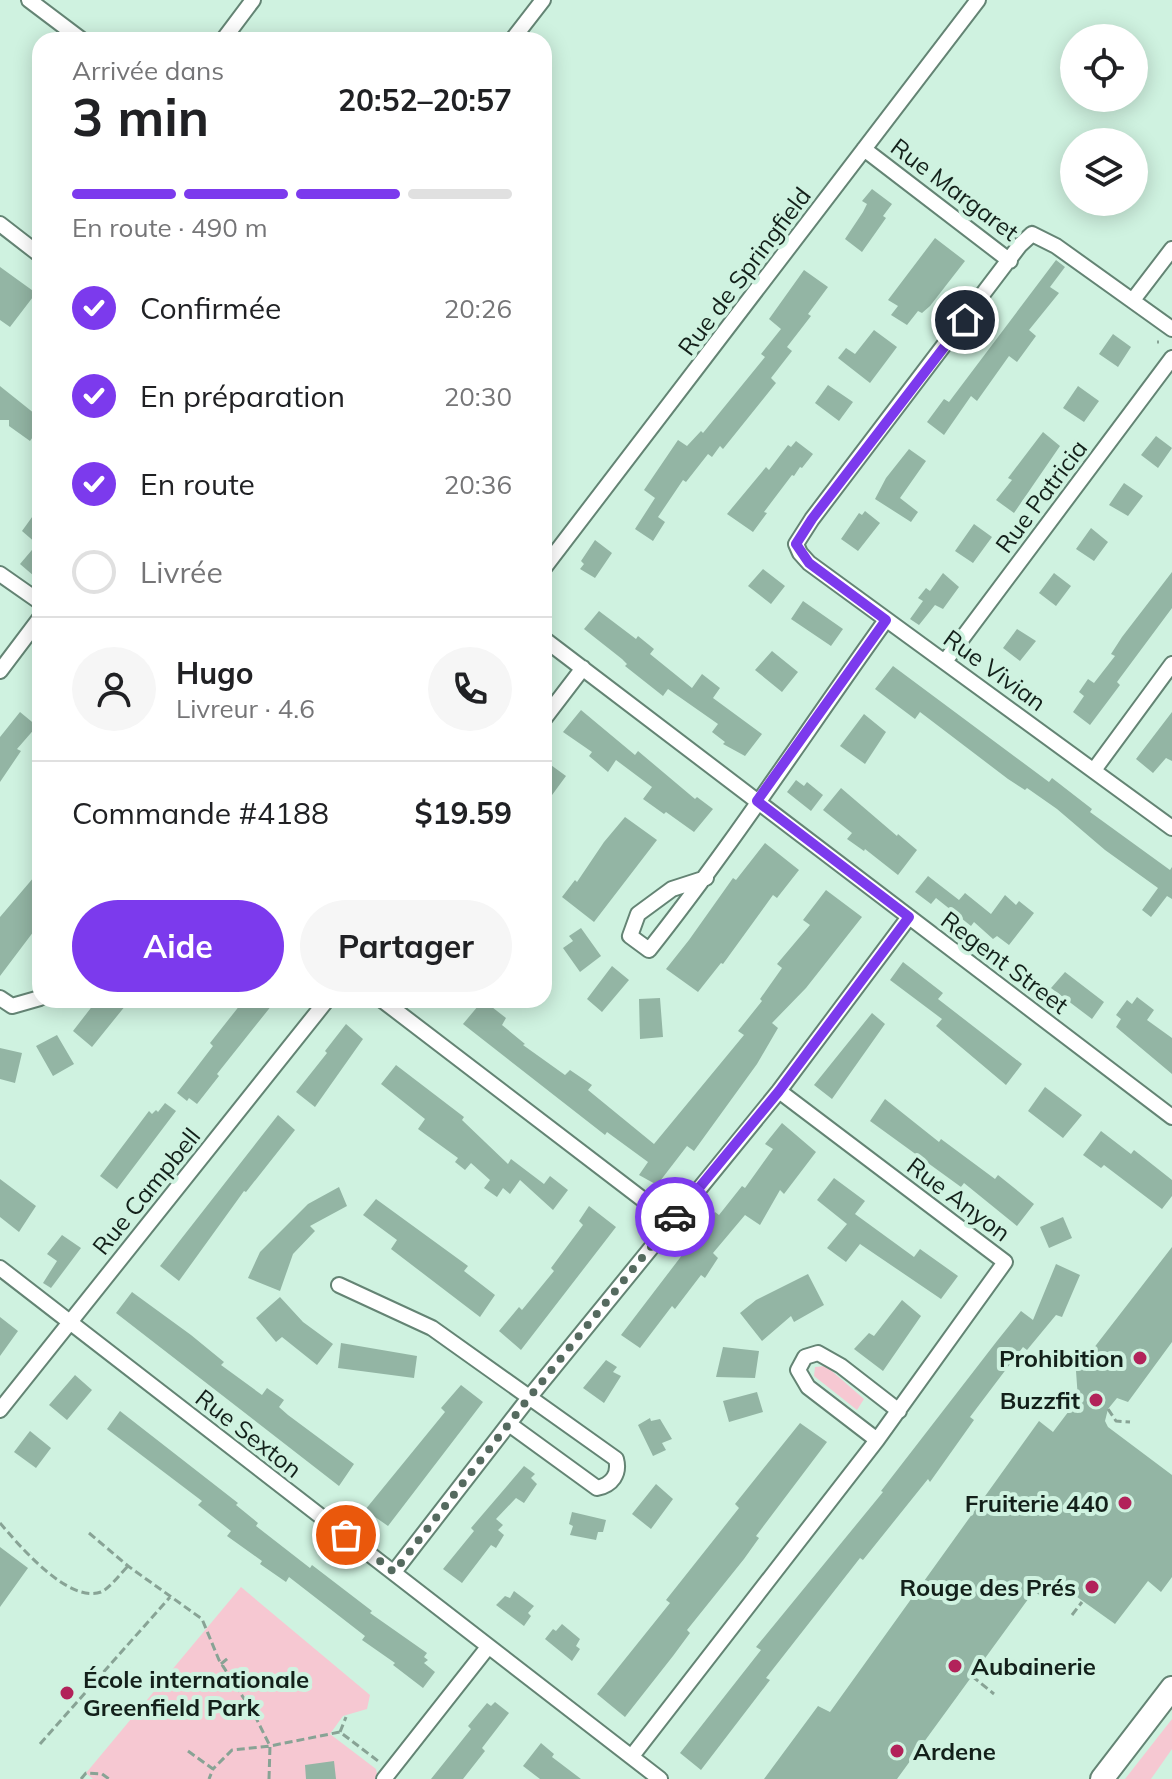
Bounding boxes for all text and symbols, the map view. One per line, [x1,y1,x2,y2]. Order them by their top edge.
map controls [1060,24,1148,216]
button: locate [1060,24,1148,112]
text: Arrivée dans [72,54,224,87]
text: 20:52–20:57 [338,81,512,119]
text: 3 min [72,84,209,149]
button: layers [1060,128,1148,216]
street label: Rue Margaret [885,131,1025,247]
street label: Rue de Springfield [671,181,817,361]
text: En route · 490 m [72,211,268,244]
icon: check [72,286,116,330]
pin [931,286,999,354]
text: Confirmée [140,289,281,327]
text: 20:26 [444,292,512,325]
icon: home [943,298,987,342]
icon: check [72,374,116,418]
text: En préparation [140,377,345,415]
text: 20:30 [444,380,512,413]
street label: Rue Patricia [989,433,1093,559]
icon: check [72,462,116,506]
text: En route [140,465,255,503]
text: 20:36 [444,468,512,501]
text: Livrée [140,553,223,591]
street label: Rue Vivian [938,623,1052,717]
button: person [72,647,156,731]
button: phone [428,647,512,731]
text: Hugo [176,654,254,692]
text: Livreur · 4.6 [176,692,315,725]
text: Commande #4188 [72,794,329,832]
text: $19.59 [415,794,512,832]
button: Aide [72,900,284,992]
button: Partager [300,900,512,992]
street label: Regent Street [935,904,1075,1020]
street label: Rue Campbell [86,1122,206,1260]
street label: Rue Anyon [901,1150,1017,1248]
courier [635,1177,715,1257]
icon: car [653,1195,697,1239]
place label: Prohibition [999,1343,1124,1373]
marker: Prohibition [1131,1349,1149,1367]
street label: Rue Sexton [190,1382,308,1484]
place label: Buzzfit [1000,1385,1080,1415]
marker: Buzzfit [1087,1391,1105,1409]
place label: Fruiterie 440 [965,1488,1109,1518]
marker: Fruiterie 440 [1116,1494,1134,1512]
pin [312,1501,380,1569]
icon: bag [324,1513,368,1557]
place label: Rouge des Prés [900,1572,1076,1602]
marker: Rouge des Prés [1083,1578,1101,1596]
place label: Aubainerie [971,1651,1096,1681]
marker: Aubainerie [946,1657,964,1675]
place label: École internationale Greenfield Park [83,1664,309,1722]
marker: École internationale Greenfield Park [58,1684,76,1702]
place label: Ardene [913,1736,996,1766]
marker: Ardene [888,1742,906,1760]

